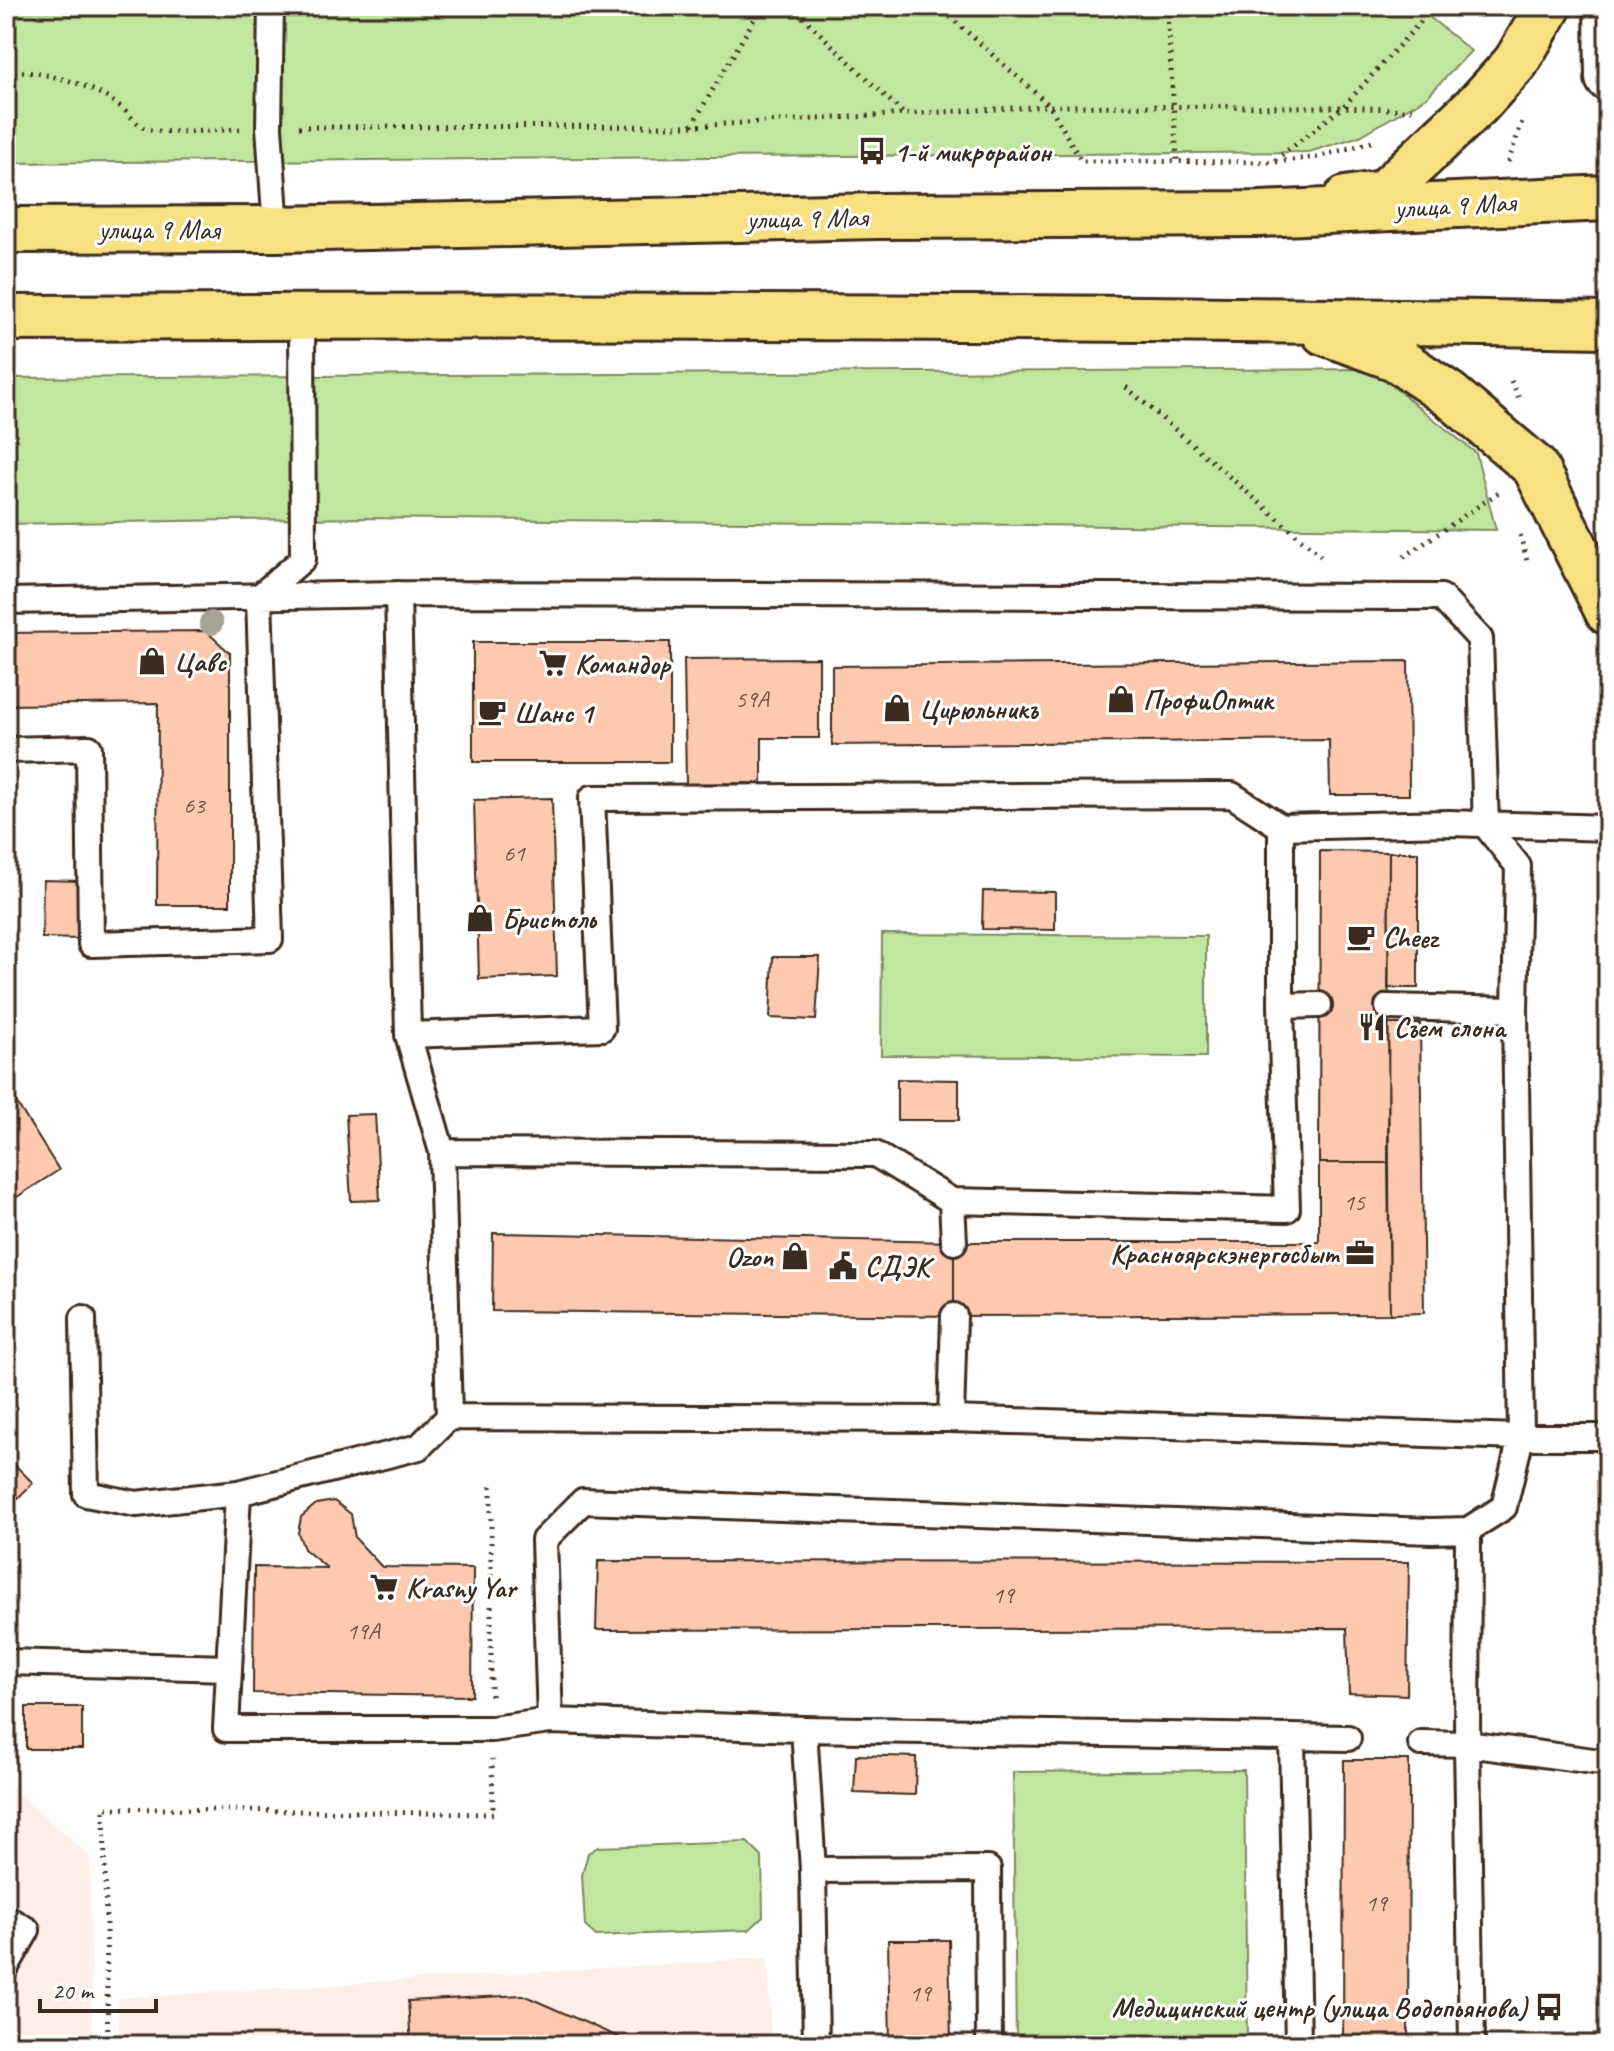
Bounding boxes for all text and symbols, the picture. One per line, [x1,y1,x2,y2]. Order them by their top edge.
place label: 1-й микрорайон [894,134,1053,169]
bus stop icon: 1-й микрорайон [857,136,887,166]
street label: улица 9 Мая [1392,184,1519,226]
street label: улица 9 Мая [744,199,870,237]
street label: улица 9 Мая [96,212,222,247]
place label: Цавс [174,644,227,679]
shop icon: Цавс [137,646,167,676]
place label: Командор [575,646,672,681]
supermarket icon: Командор [538,648,568,678]
place label: ПрофиОптик [1143,682,1275,717]
house number: 59А [735,684,770,714]
shop icon: ПрофиОптик [1106,684,1136,714]
place label: Цирюльникъ [919,691,1039,726]
shop icon: Цирюльникъ [882,693,912,723]
place label: Шанс 1 [514,695,596,730]
cafe icon: Шанс 1 [477,697,507,727]
house number: 63 [183,790,207,820]
house number: 61 [503,838,526,868]
place label: Бристоль [502,901,598,936]
shop icon: Бристоль [465,903,495,933]
place label: Cheez [1383,920,1440,955]
cafe icon: Cheez [1346,922,1376,952]
place label: Съем слона [1394,1010,1508,1045]
restaurant icon: Съем слона [1357,1012,1387,1042]
house number: 15 [1343,1187,1366,1217]
place label: Красноярскэнергосбыт [1110,1236,1340,1271]
office icon: Красноярскэнергосбыт [1345,1238,1375,1268]
place label: Ozon [726,1239,774,1274]
shop icon: Ozon [780,1241,810,1271]
place label: СДЭК [865,1249,935,1284]
public building icon: СДЭК [828,1251,858,1281]
place label: Krasny Yar [406,1570,518,1605]
supermarket icon: Krasny Yar [369,1572,399,1602]
house number: 19 [992,1580,1016,1610]
house number: 19А [346,1616,381,1646]
house number: 19 [1365,1888,1389,1918]
scale bar [40,1963,156,2013]
text: 20 m [52,1976,95,2006]
house number: 19 [909,1978,933,2008]
place label: Медицинский центр (улица Водопьянова) [1112,1990,1529,2025]
bus stop icon: Медицинский центр (улица Водопьянова) [1534,1992,1564,2022]

